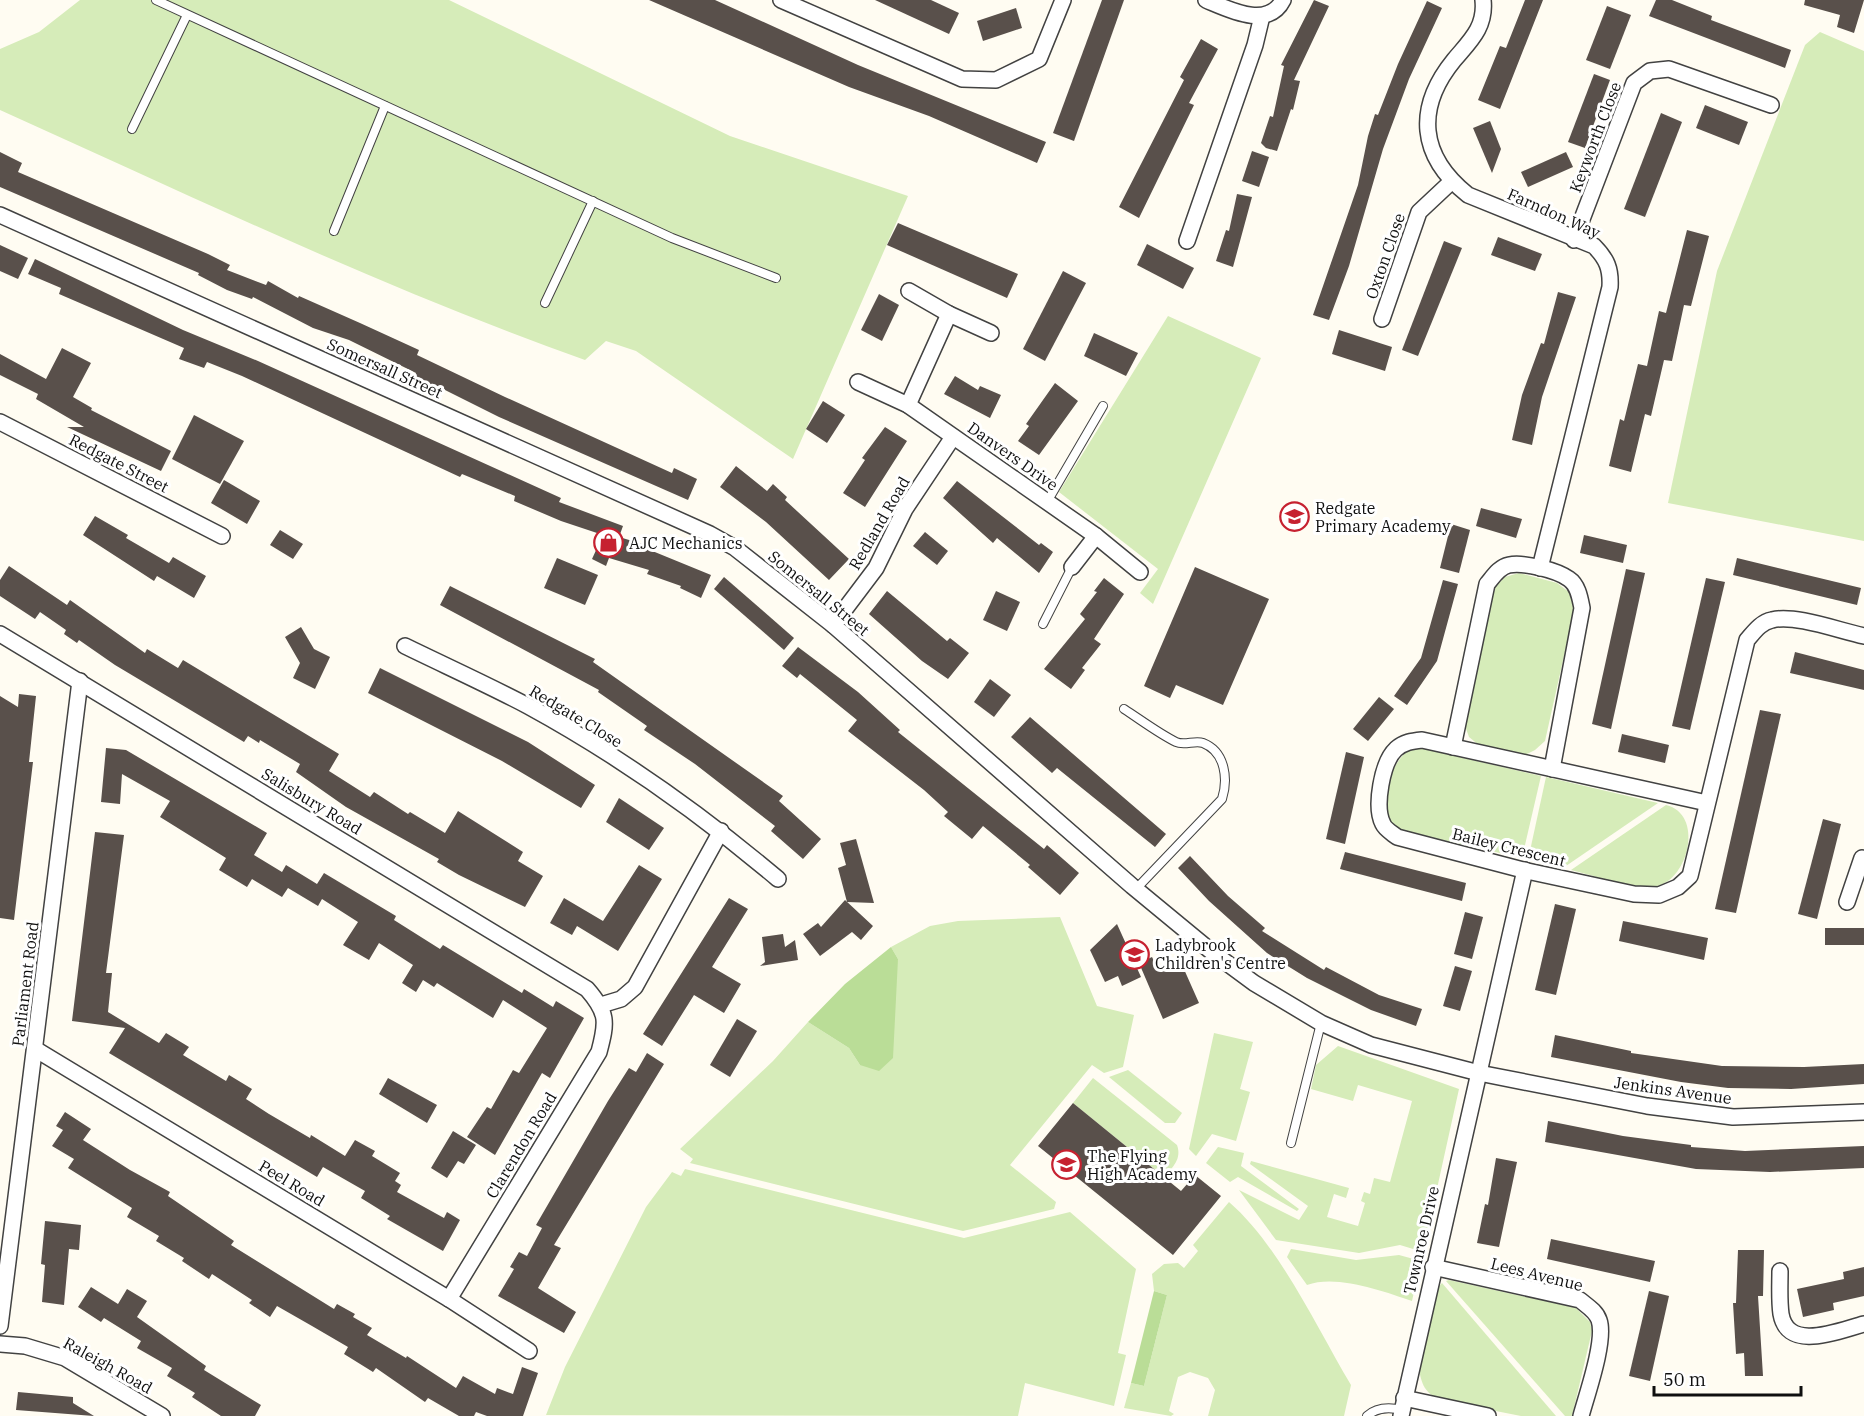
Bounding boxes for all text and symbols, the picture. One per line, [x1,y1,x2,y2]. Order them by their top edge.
street label: Keyworth Close [1565,79,1625,195]
street label: Farndon Way [1504,184,1604,243]
street label: Oxton Close [1361,210,1409,302]
street label: Somersall Street [324,334,446,403]
street label: Danvers Drive [964,417,1062,495]
street label: Redgate Street [66,429,172,497]
street label: Redland Road [844,473,914,573]
place label: Redgate Primary Academy [1315,498,1451,536]
school or university icon: Redgate Primary Academy [1278,501,1310,533]
shop icon: AJC Mechanics [592,527,624,559]
place label: AJC Mechanics [629,533,742,553]
street label: Somersall Street [764,546,874,640]
street label: Redgate Close [526,680,626,752]
street label: Salisbury Road [258,763,366,839]
street label: Bailey Crescent [1450,823,1568,871]
street label: Parliament Road [7,920,43,1048]
place label: Ladybrook Children's Centre [1155,935,1286,973]
school or university icon: Ladybrook Children's Centre [1118,938,1150,970]
street label: Jenkins Avenue [1613,1072,1733,1108]
street label: Clarendon Road [481,1088,561,1202]
place label: The Flying High Academy [1087,1146,1197,1184]
school or university icon: The Flying High Academy [1050,1149,1082,1181]
street label: Peel Road [255,1155,329,1211]
street label: Townroe Drive [1399,1184,1443,1296]
street label: Lees Avenue [1489,1253,1585,1295]
street label: Raleigh Road [60,1332,156,1398]
scale bar [1654,1359,1801,1397]
text: 50 m [1663,1368,1706,1391]

